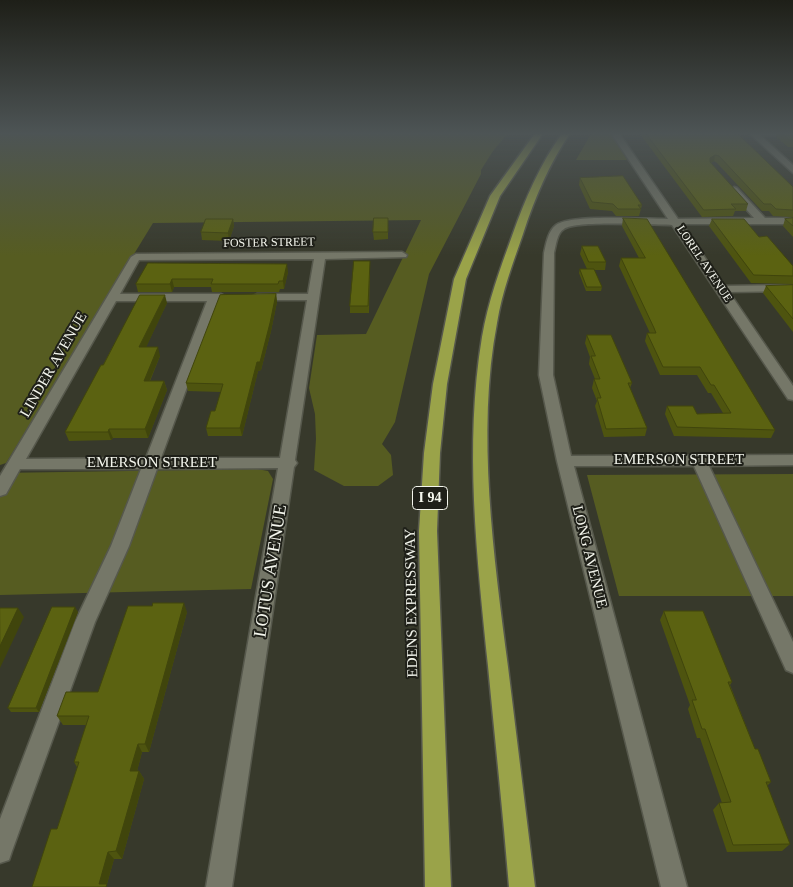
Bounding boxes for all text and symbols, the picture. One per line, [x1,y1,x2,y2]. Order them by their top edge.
street label: LOREL AVENUE [673,223,735,305]
street label: FOSTER STREET [223,235,315,251]
street label: LINDER AVENUE [17,309,91,421]
street label: EMERSON STREET [614,451,744,469]
street label: EMERSON STREET [87,454,217,472]
road number: I 94 [412,486,448,509]
street label: LOTUS AVENUE [250,503,292,639]
street label: LONG AVENUE [568,504,610,610]
street label: EDENS EXPRESSWAY [402,528,422,678]

